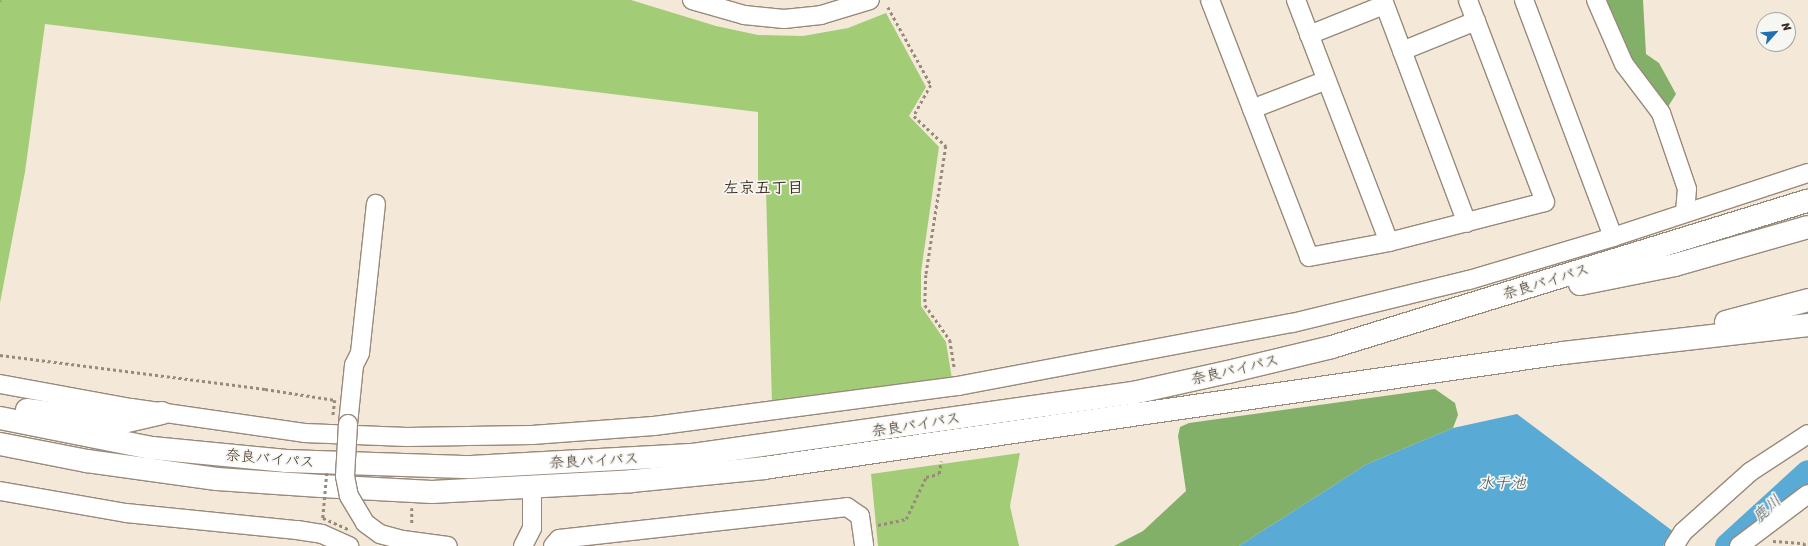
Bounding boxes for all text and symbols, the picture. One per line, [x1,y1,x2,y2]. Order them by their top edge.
north arrow [1756,12,1796,52]
text: N [1776,19,1796,34]
district label: 左京五丁目 [723,178,803,198]
street label: 奈良バイパス [1500,260,1592,304]
street label: 奈良バイパス [1189,351,1281,389]
street label: 奈良バイパス [870,409,962,441]
street label: 奈良バイパス [224,446,316,472]
street label: 奈良バイパス [549,450,639,472]
water label: 水干池 [1478,473,1526,493]
water label: 鹿川 [1749,491,1785,527]

